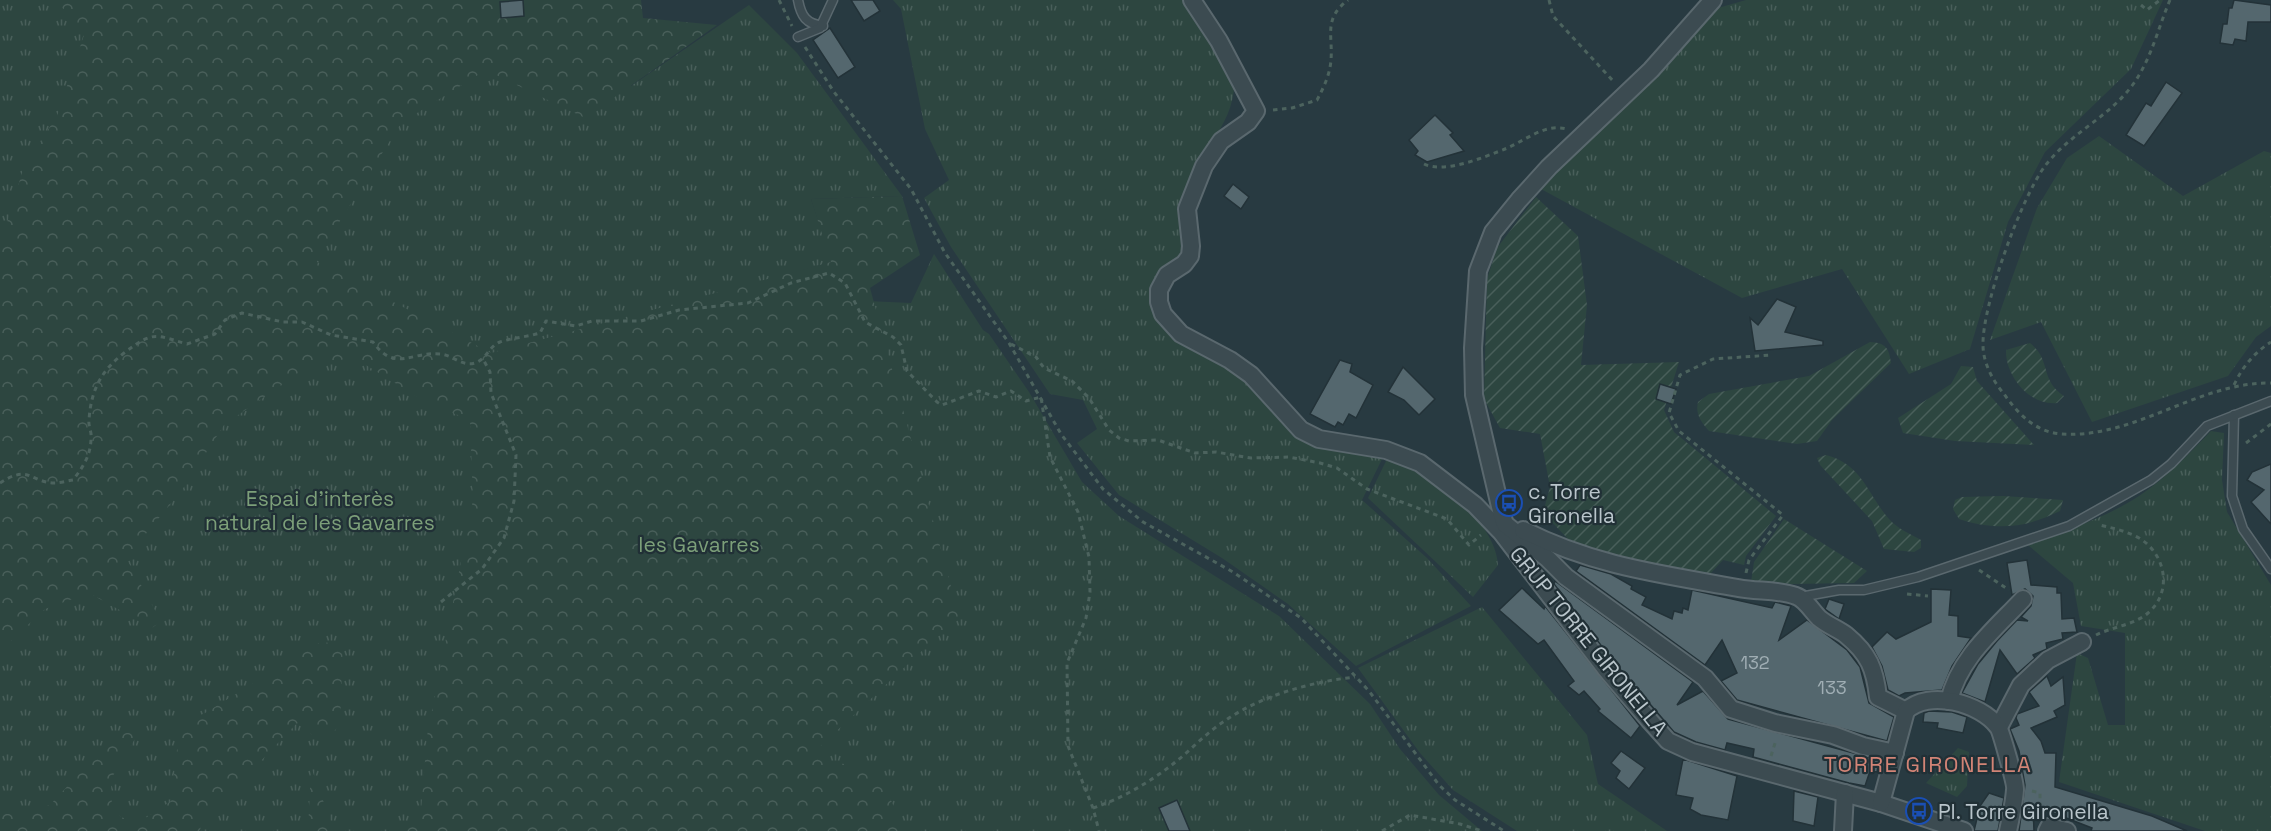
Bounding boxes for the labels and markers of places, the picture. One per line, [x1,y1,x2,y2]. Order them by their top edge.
place label: c. Torre Gironella [1528,478,1615,529]
bus stop icon: c. Torre Gironella [1494,488,1524,518]
bus stop icon: Pl. Torre Gironella [1904,796,1934,826]
place label: Pl. Torre Gironella [1938,798,2109,825]

